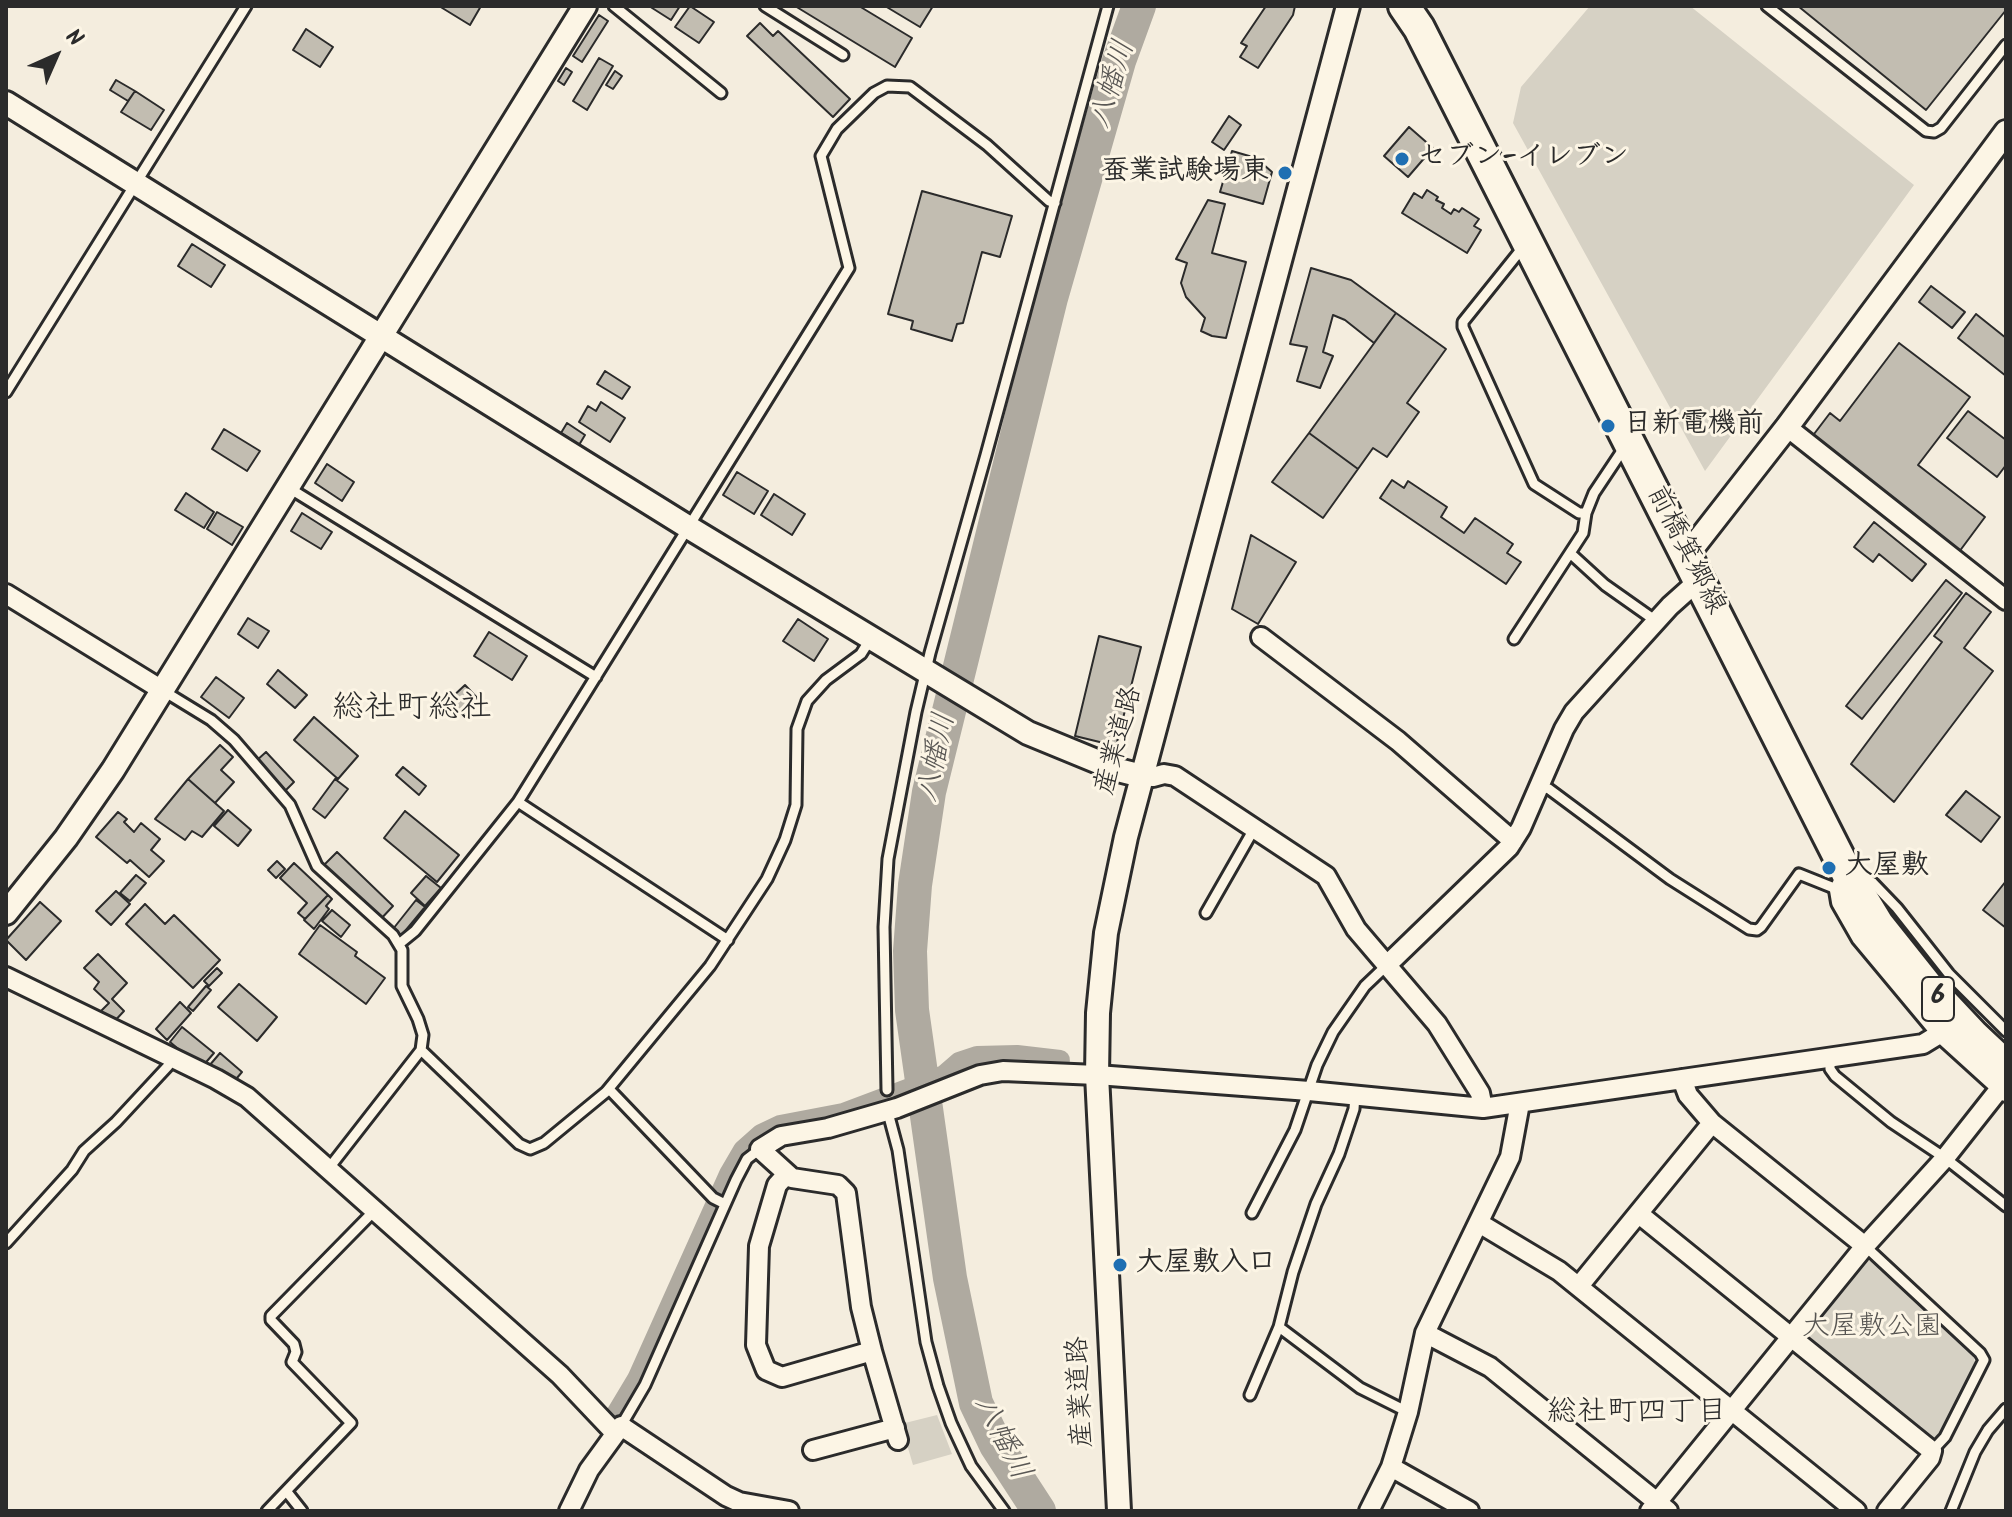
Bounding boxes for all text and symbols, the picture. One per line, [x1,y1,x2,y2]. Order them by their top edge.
north arrow [16,16,96,96]
text: N [56,21,91,56]
water label: 八幡川 [1085,37,1145,133]
place label: セブン-イレブン [1418,142,1629,176]
marker: セブン-イレブン [1393,150,1411,168]
place label: 蚕業試験場東 [1101,156,1269,190]
marker: 蚕業試験場東 [1276,164,1294,182]
place label: 日新電機前 [1624,409,1764,443]
marker: 日新電機前 [1599,417,1617,435]
street label: 前橋箕郷線 [1637,481,1731,621]
street label: 産業道路 [1090,683,1152,799]
district label: 総社町総社 [332,692,492,730]
water label: 八幡川 [912,710,966,806]
place label: 大屋敷 [1845,851,1929,885]
marker: 大屋敷 [1820,859,1838,877]
road number: 6 [1922,977,1954,1021]
place label: 大屋敷入口 [1136,1248,1276,1282]
marker: 大屋敷入口 [1111,1256,1129,1274]
park label: 大屋敷公園 [1802,1312,1942,1346]
street label: 産業道路 [1063,1335,1103,1449]
water label: 八幡川 [964,1391,1036,1487]
district label: 総社町四丁目 [1547,1397,1727,1433]

